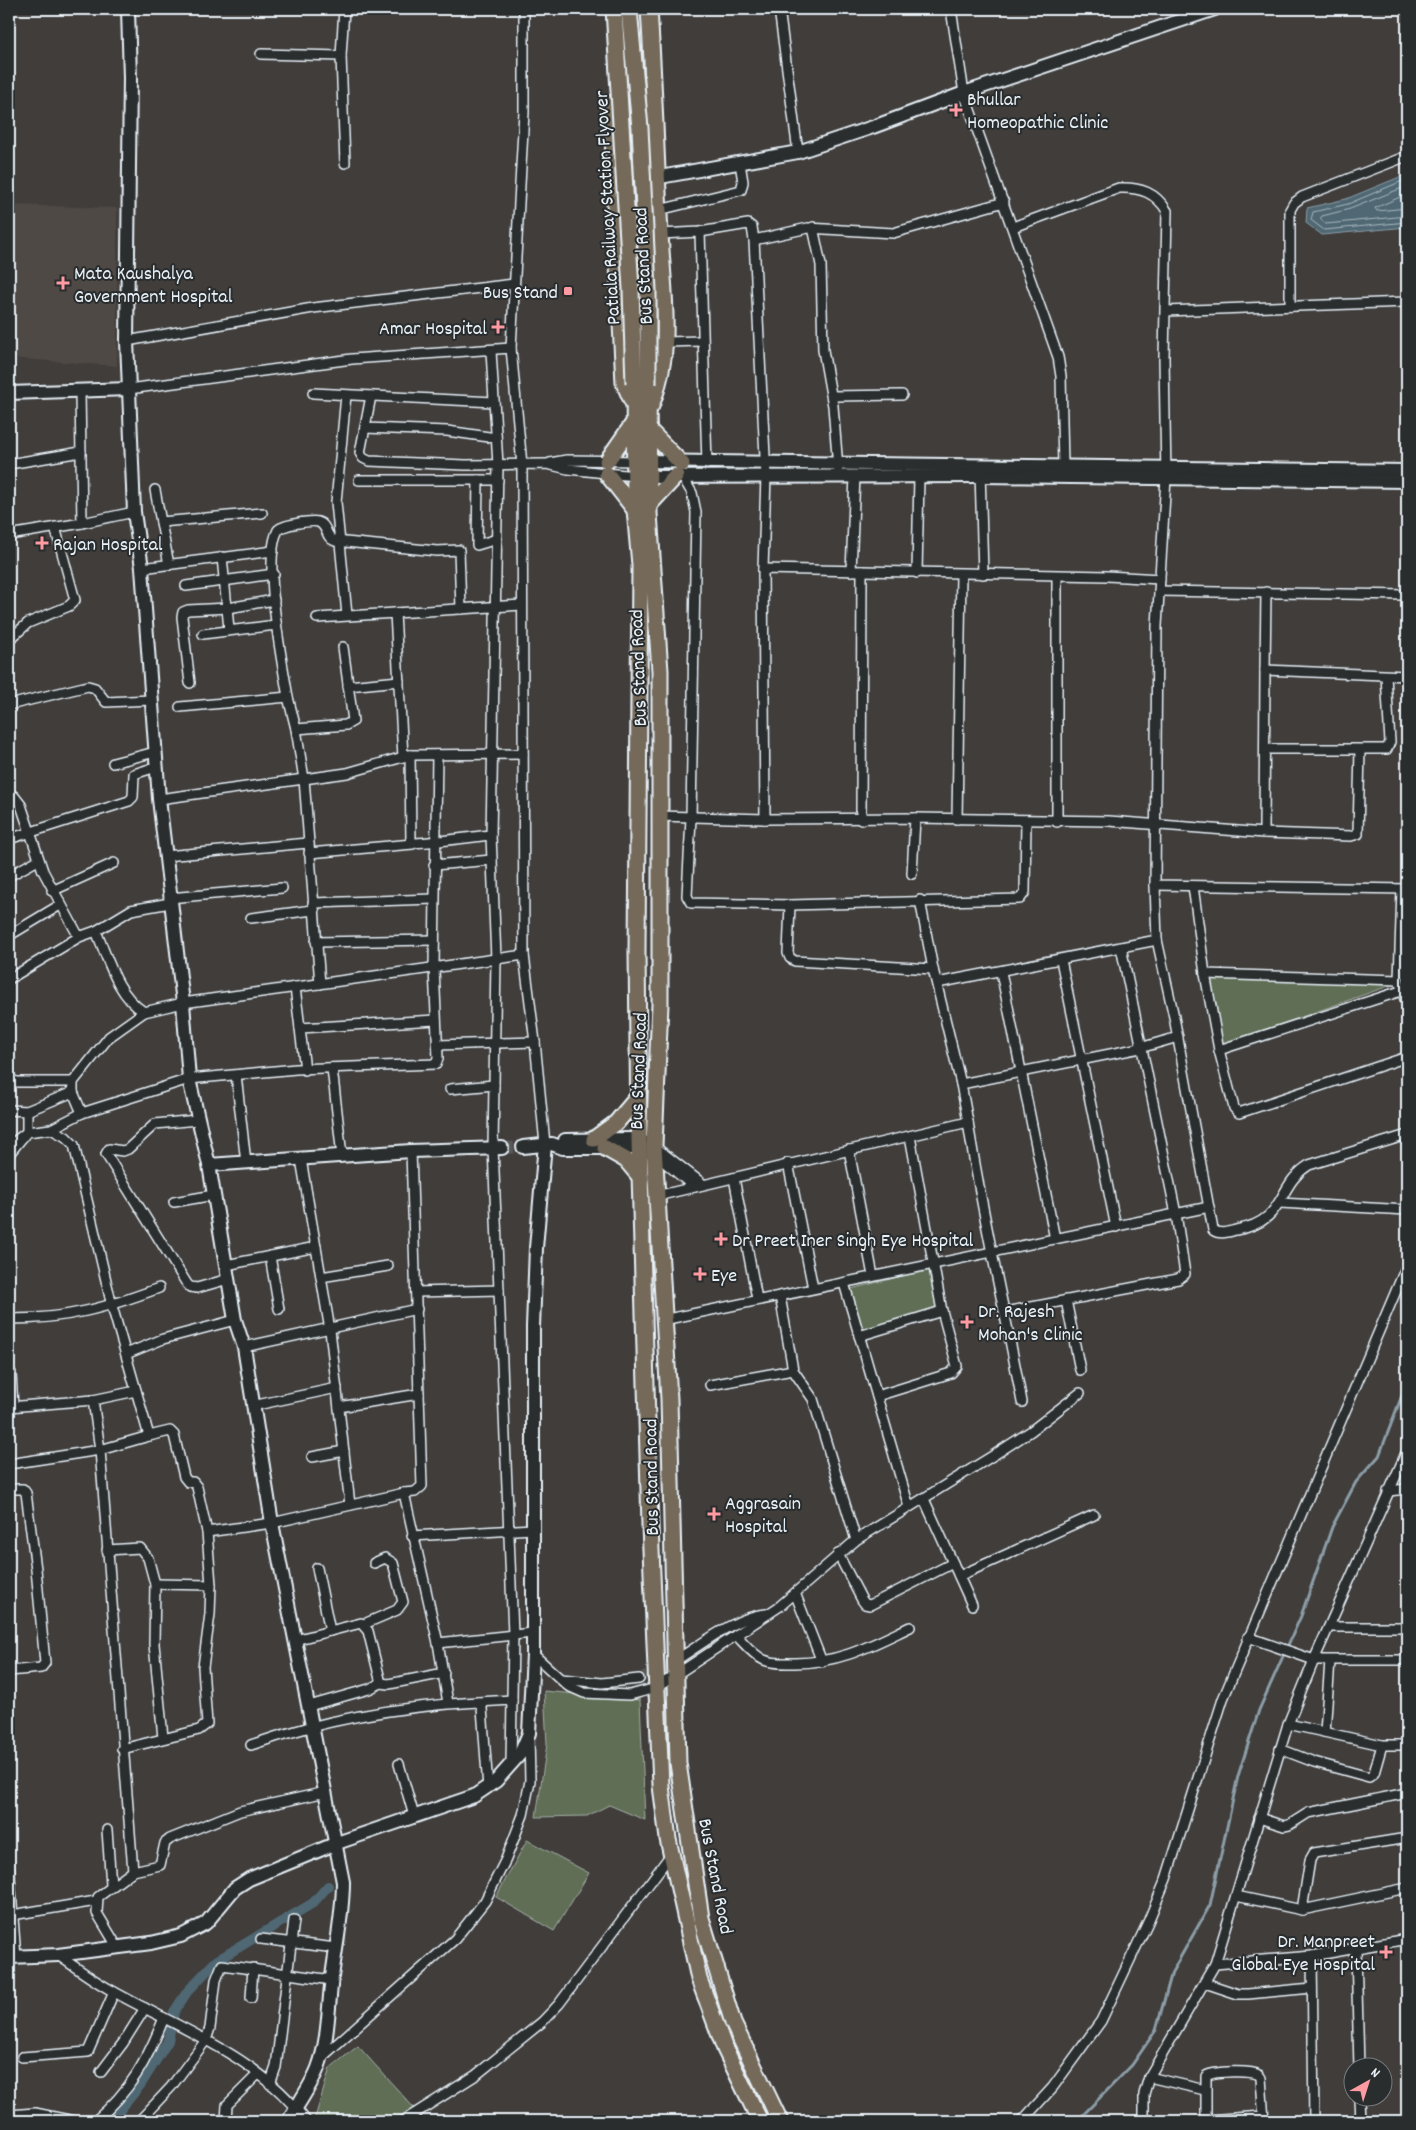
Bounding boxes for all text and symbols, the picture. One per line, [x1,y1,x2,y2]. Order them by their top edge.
place label: Bhullar Homeopathic Clinic [967,87,1108,138]
street label: Patiala Railway Station Flyover [589,89,629,326]
marker: Bhullar Homeopathic Clinic [949,103,963,117]
street label: Bus Stand Road [628,207,662,325]
place label: Mata Kaushalya Government Hospital [74,261,233,312]
marker: Mata Kaushalya Government Hospital [56,276,70,290]
place label: Bus Stand [483,280,558,308]
marker: Bus Stand [562,285,574,297]
place label: Amar Hospital [379,316,487,344]
marker: Amar Hospital [491,320,505,334]
place label: Rajan Hospital [53,532,163,560]
marker: Rajan Hospital [35,536,49,550]
street label: Bus Stand Road [624,609,656,727]
street label: Bus Stand Road [624,1012,656,1130]
place label: Dr Preet Iner Singh Eye Hospital [732,1228,974,1256]
marker: Dr Preet Iner Singh Eye Hospital [714,1232,728,1246]
place label: Eye [711,1263,737,1291]
marker: Eye [693,1267,707,1281]
place label: Dr. Rajesh Mohan's Clinic [978,1299,1083,1350]
marker: Dr. Rajesh Mohan's Clinic [960,1315,974,1329]
street label: Bus Stand Road [638,1418,668,1536]
place label: Aggrasain Hospital [725,1491,801,1542]
marker: Aggrasain Hospital [707,1507,721,1521]
street label: Bus Stand Road [689,1816,739,1937]
place label: Dr. Manpreet Global Eye Hospital [1231,1929,1375,1980]
marker: Dr. Manpreet Global Eye Hospital [1379,1945,1393,1959]
north arrow [1344,2058,1394,2108]
text: N [1366,2064,1384,2083]

